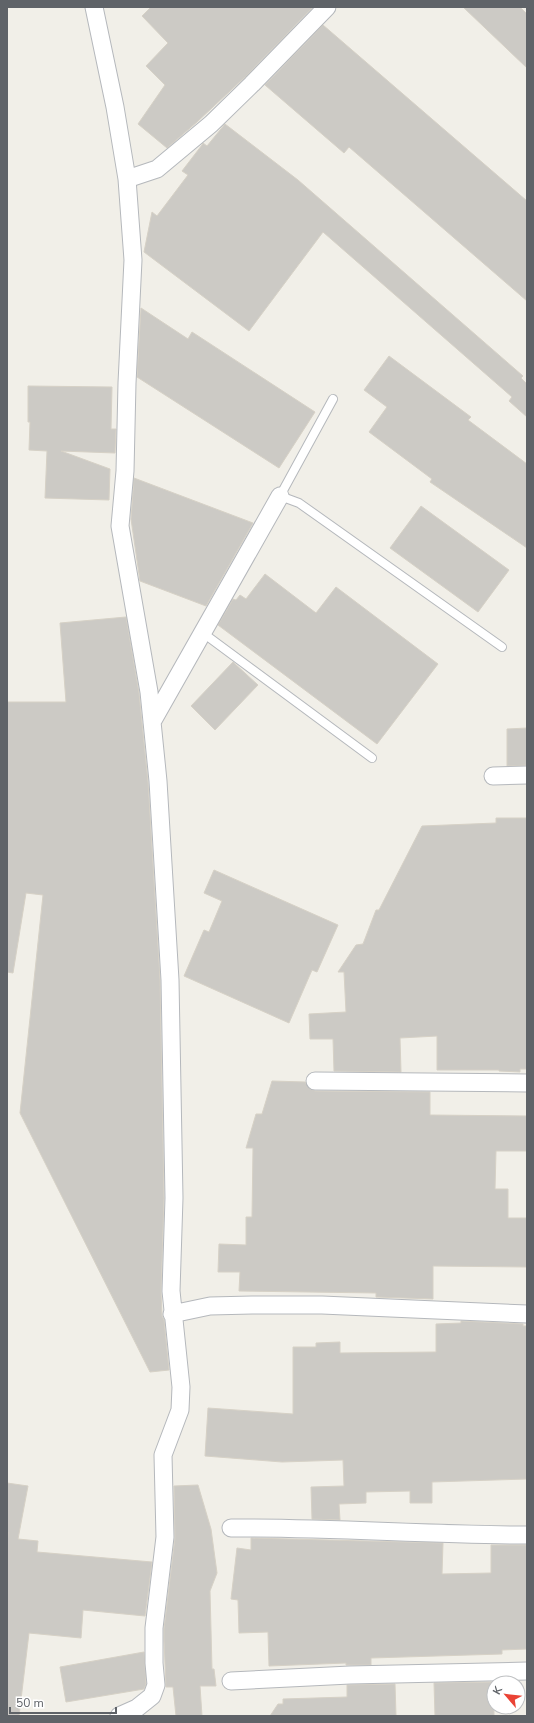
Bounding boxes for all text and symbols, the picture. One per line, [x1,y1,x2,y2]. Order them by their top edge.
north arrow [486,1675,526,1715]
text: K [489,1683,506,1697]
scale bar [10,1689,116,1715]
text: 50 m [16,1695,44,1711]

